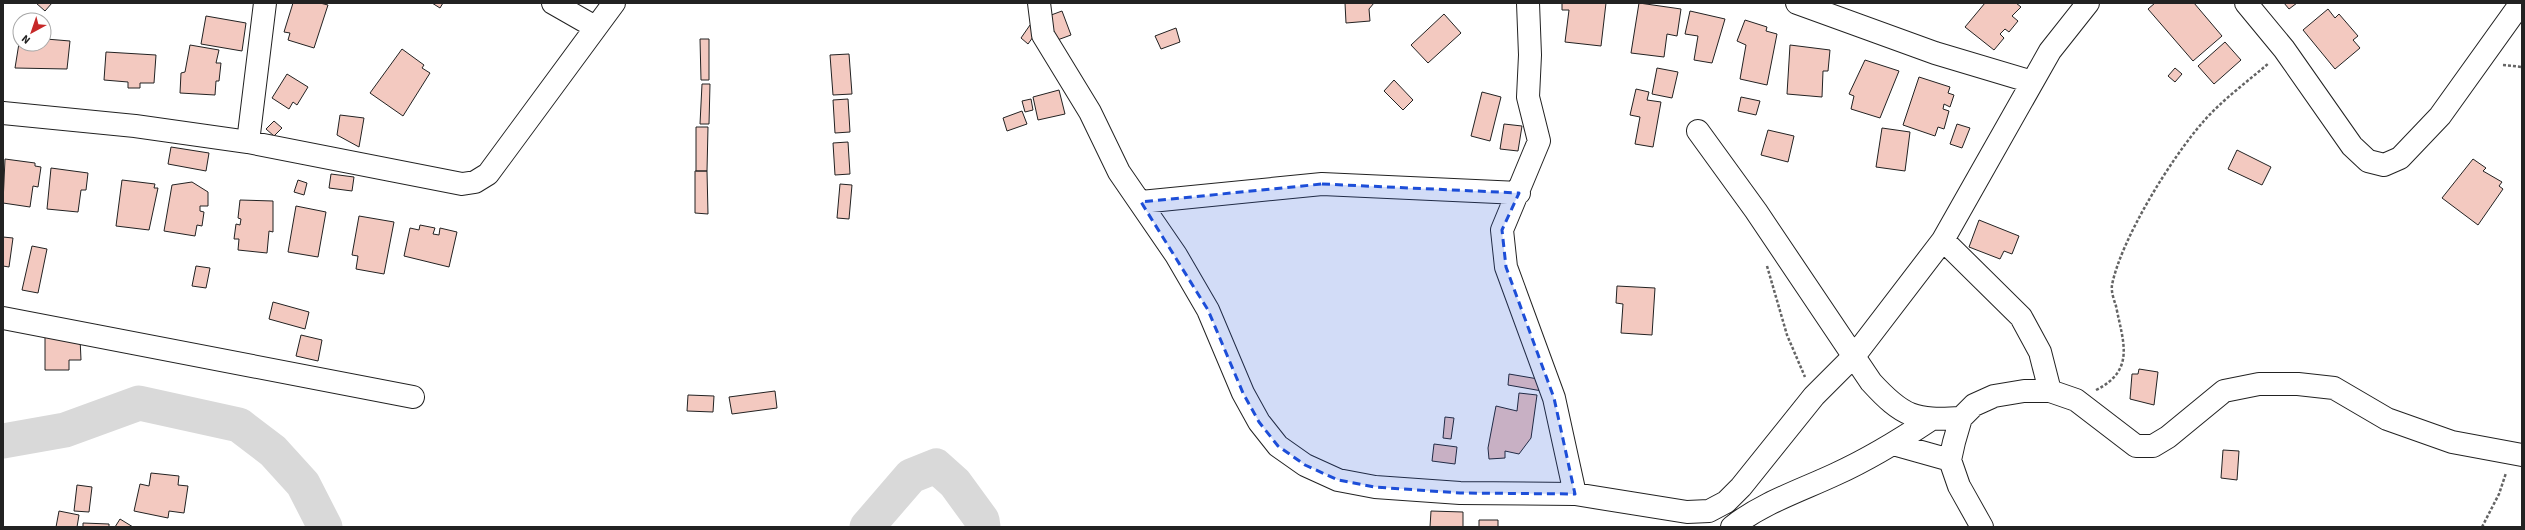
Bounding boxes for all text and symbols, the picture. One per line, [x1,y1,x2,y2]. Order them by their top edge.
north arrow [12,12,52,52]
text: N [18,31,34,47]

